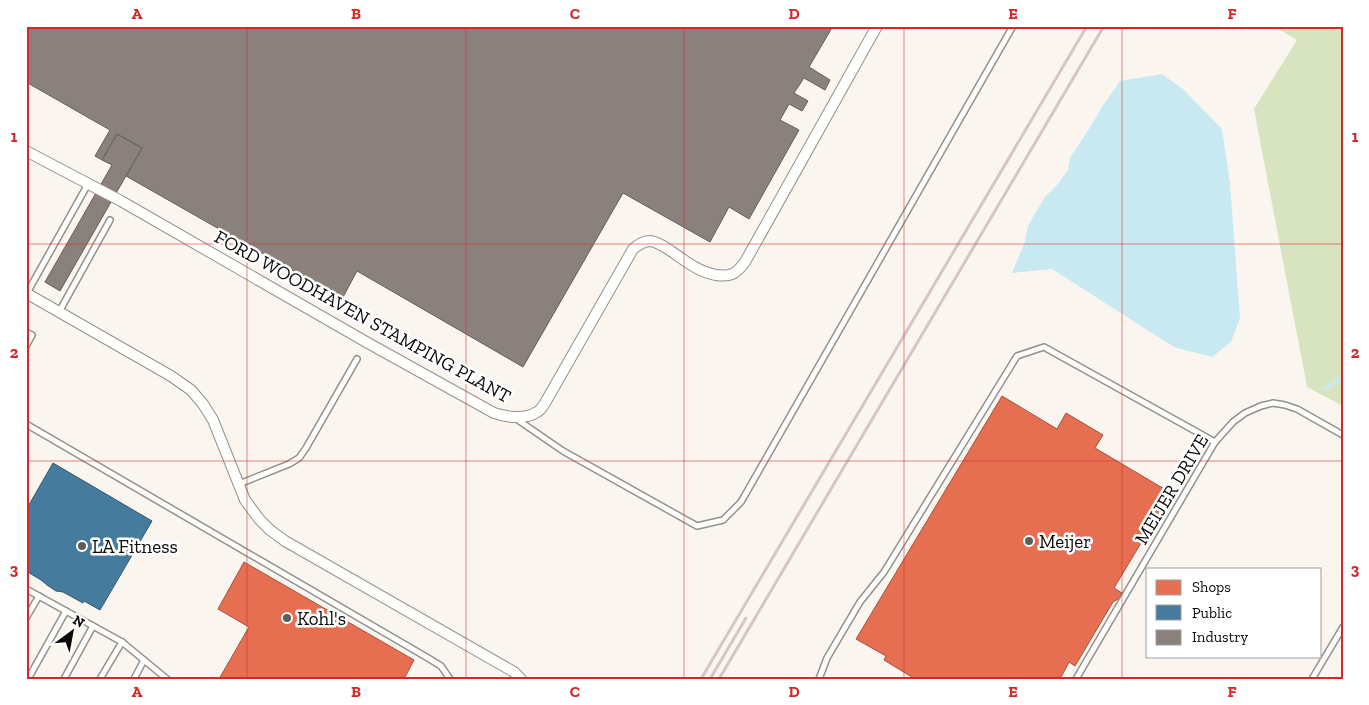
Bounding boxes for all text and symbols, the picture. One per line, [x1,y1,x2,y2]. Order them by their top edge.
text: A [132,4,143,23]
text: B [351,4,361,23]
text: C [570,4,580,23]
text: D [788,4,800,23]
text: E [1008,4,1018,23]
text: F [1227,4,1237,23]
text: 1 [11,127,18,146]
text: 1 [1352,127,1359,146]
street label: FORD WOODHAVEN STAMPING PLANT [210,225,515,408]
text: 2 [10,343,19,362]
text: 2 [1351,343,1360,362]
street label: MEIJER DRIVE [1130,430,1213,549]
place label: Meijer [1039,530,1091,553]
place label: LA Fitness [92,535,178,558]
marker: Meijer [1023,535,1035,547]
marker: LA Fitness [76,540,88,552]
text: 3 [10,560,19,579]
text: 3 [1351,560,1360,579]
legend [1146,568,1322,658]
text: Shops [1192,578,1231,596]
text: Public [1192,604,1232,622]
place label: Kohl's [297,607,346,630]
north arrow [48,608,98,658]
text: N [70,611,88,632]
marker: Kohl's [281,612,293,624]
text: Industry [1192,628,1249,646]
text: A [132,682,143,701]
text: B [351,682,361,701]
text: C [570,682,580,701]
text: D [788,682,800,701]
text: E [1008,682,1018,701]
text: F [1227,682,1237,701]

